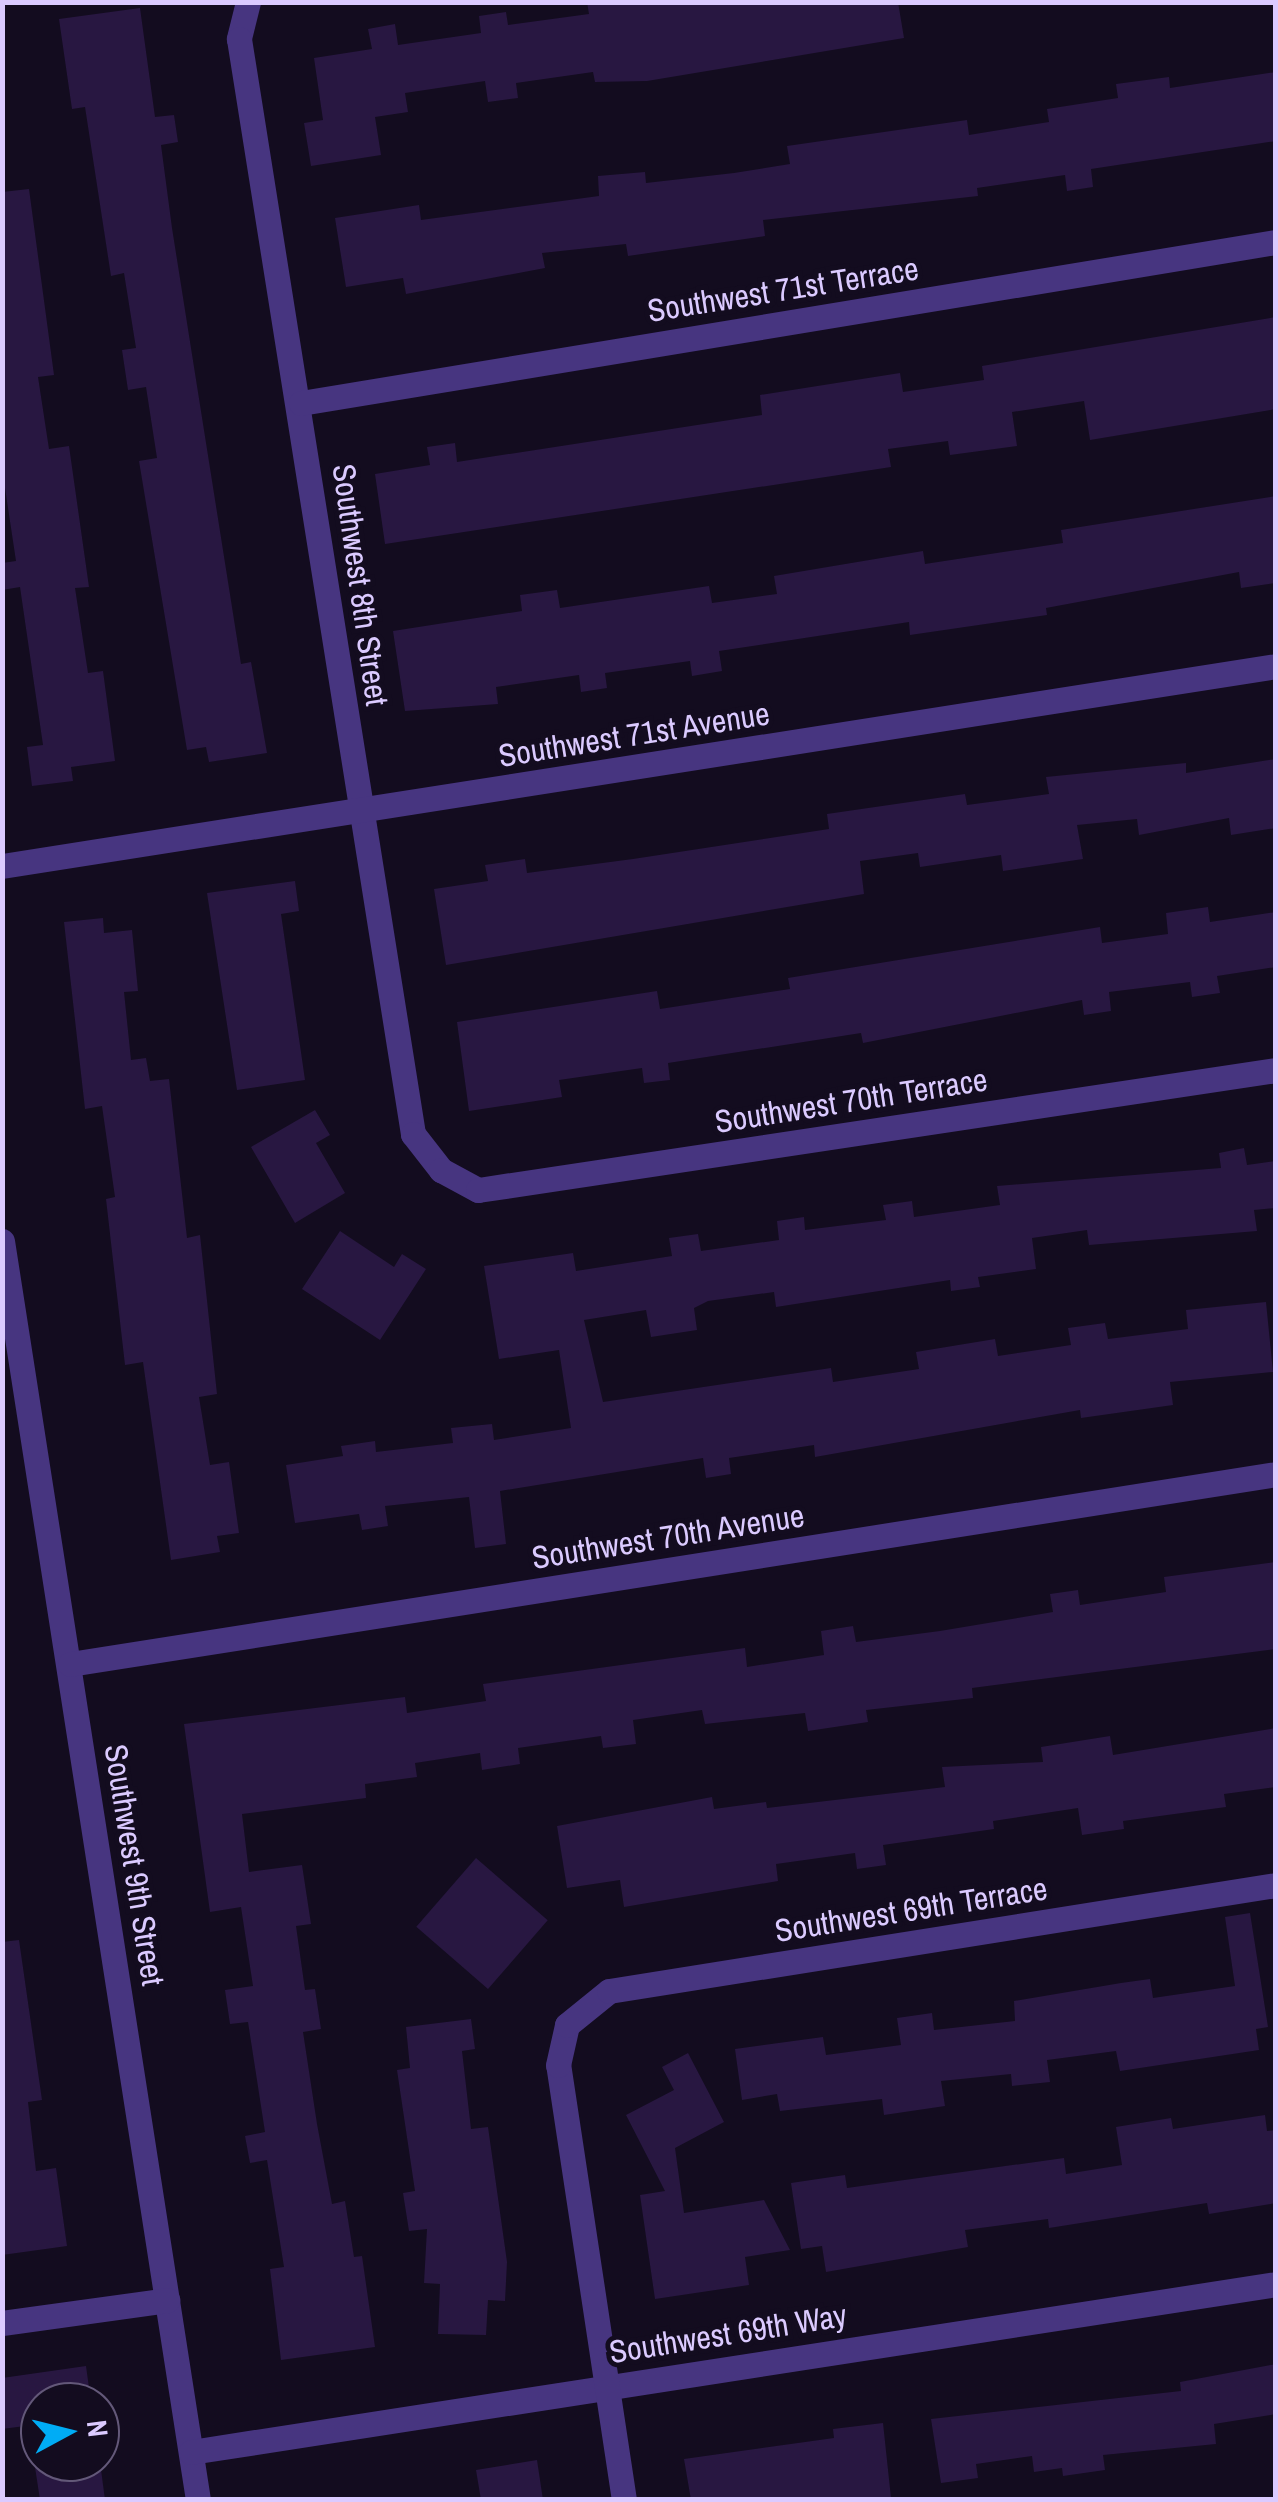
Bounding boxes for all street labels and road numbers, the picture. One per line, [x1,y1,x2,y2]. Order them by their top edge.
street label: Southwest 71st Terrace [645,250,921,330]
street label: Southwest 8th Street [324,462,396,708]
street label: Southwest 71st Avenue [495,695,773,775]
street label: Southwest 70th Terrace [712,1060,990,1142]
street label: Southwest 70th Avenue [528,1496,808,1578]
street label: Southwest 9th Street [96,1742,172,1988]
street label: Southwest 69th Terrace [772,1869,1050,1951]
street label: Southwest 69th Way [607,2296,849,2372]

